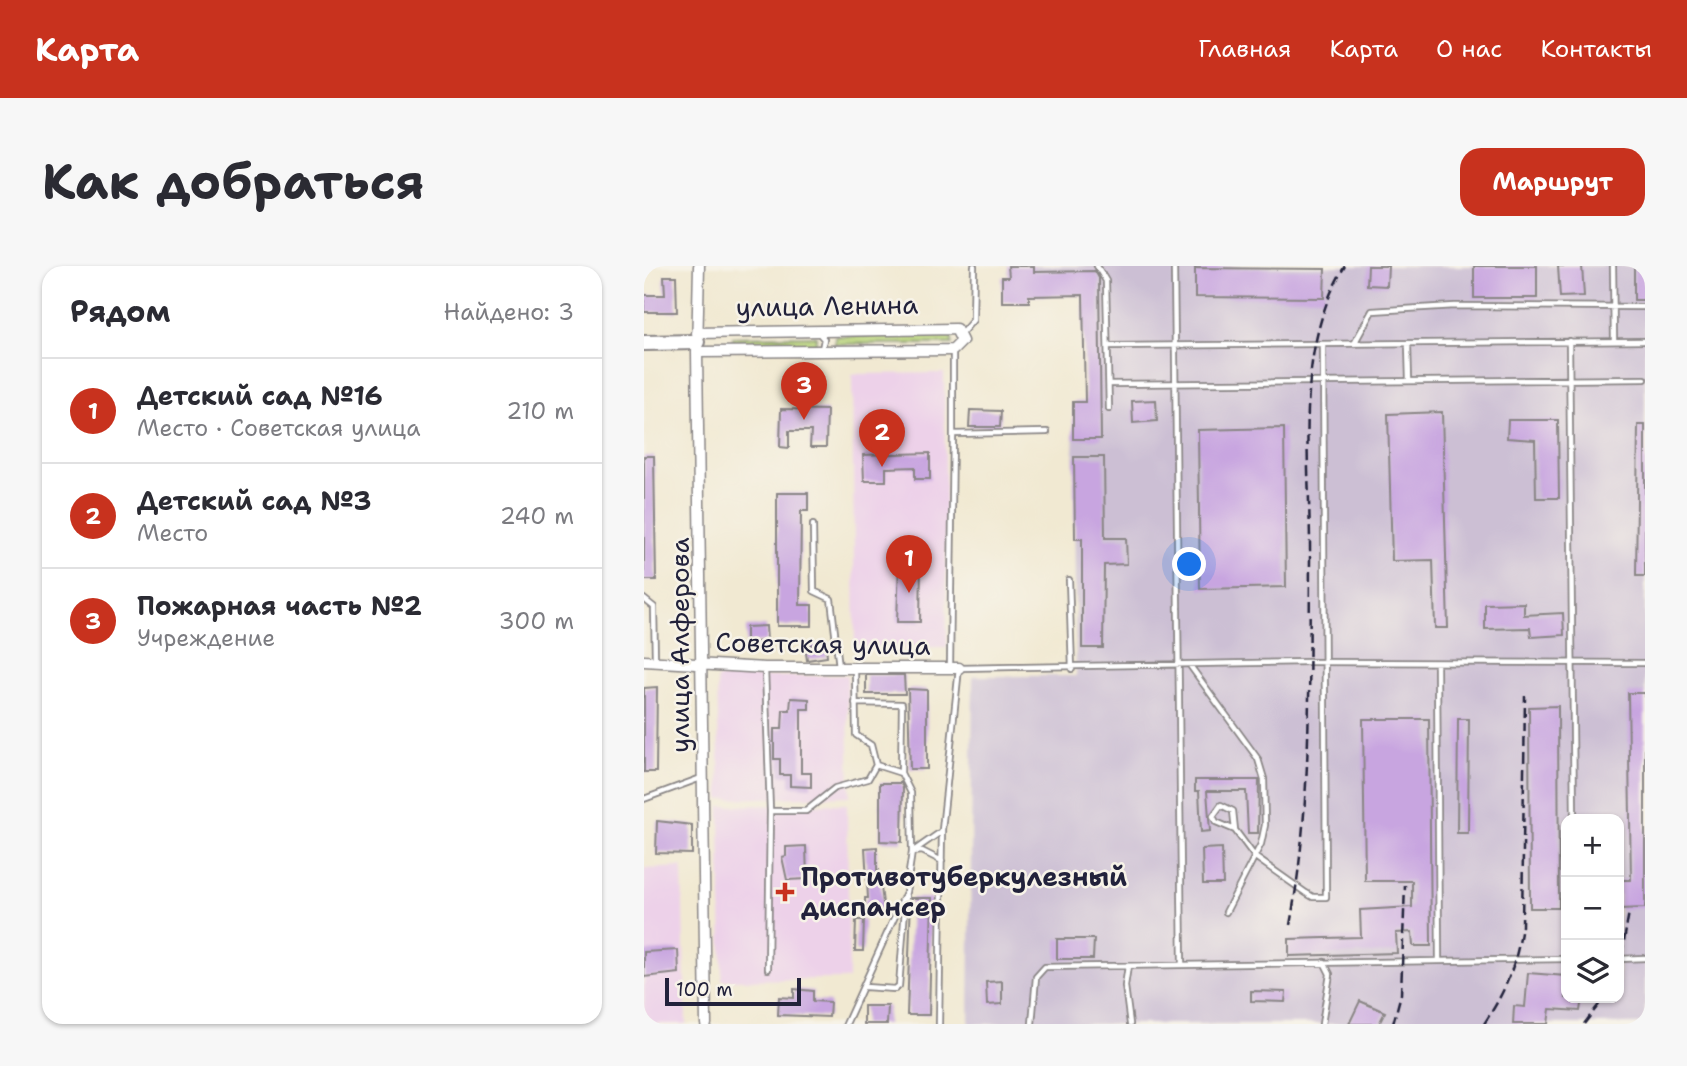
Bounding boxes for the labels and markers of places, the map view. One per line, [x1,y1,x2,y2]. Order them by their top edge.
pin: 3 [781,362,827,420]
pin: 2 [859,409,905,467]
pin: 1 [886,535,932,593]
place label: Противотуберкулезный диспансер [801,859,1127,924]
marker: Противотуберкулезный диспансер [775,882,795,902]

